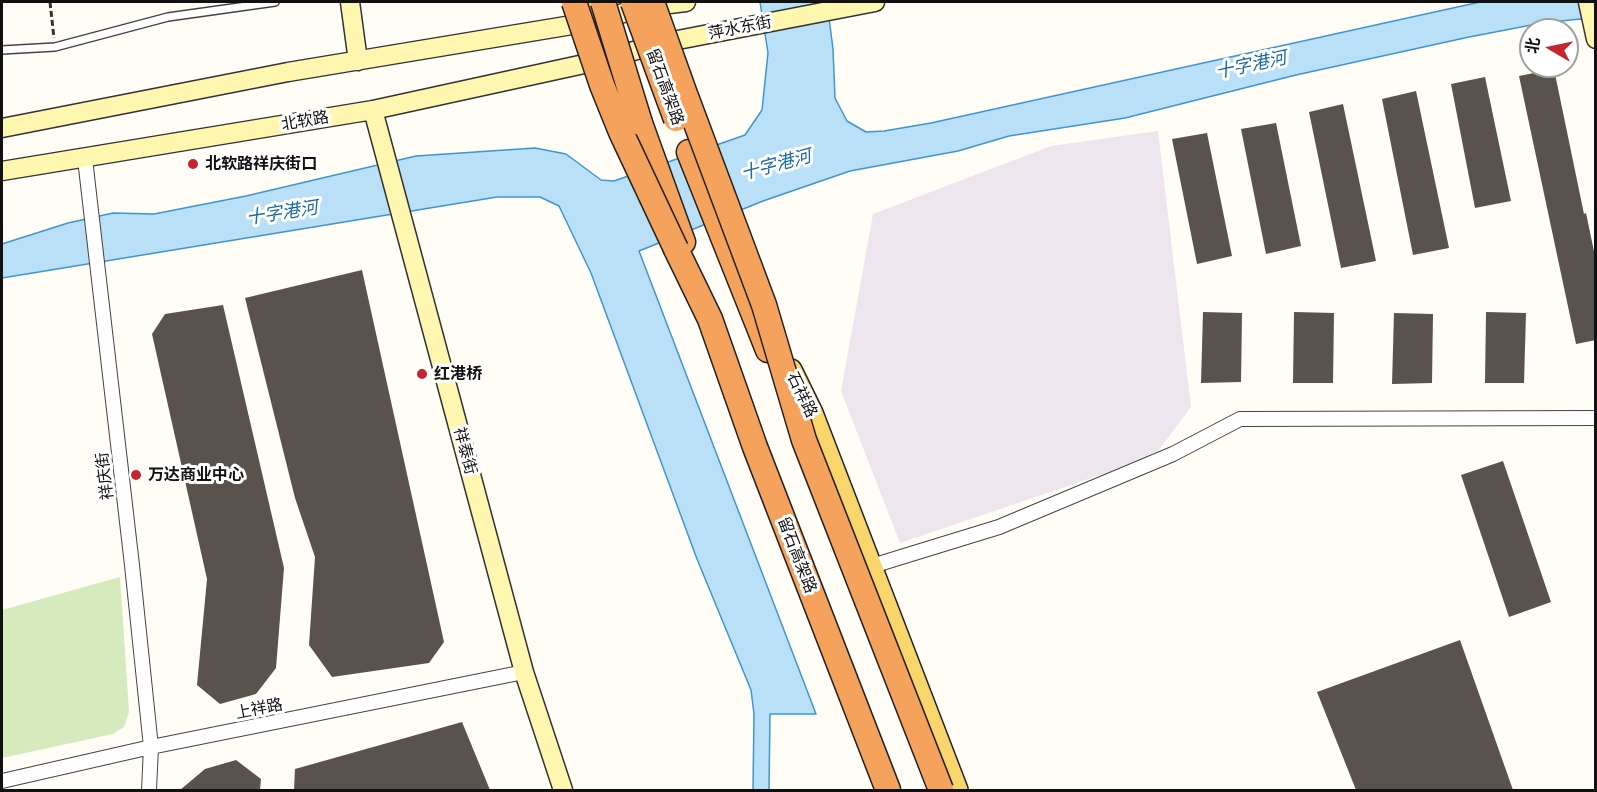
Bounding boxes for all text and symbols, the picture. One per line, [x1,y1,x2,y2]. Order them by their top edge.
street label: 萍水东街 [707,12,773,44]
north arrow [1519,18,1579,78]
text: 北 [1523,36,1542,55]
street label: 留石高架路 [642,46,688,128]
water label: 十字港河 [1214,47,1288,83]
street label: 北软路 [280,107,330,135]
water label: 十字港河 [738,145,814,185]
place label: 北软路祥庆街口 [205,154,317,174]
marker: 北软路祥庆街口 [186,157,200,171]
water label: 十字港河 [245,197,319,229]
place label: 红港桥 [434,364,482,384]
marker: 红港桥 [415,367,429,381]
street label: 石祥路 [783,369,821,421]
street label: 祥泰街 [450,425,480,477]
street label: 祥庆街 [93,451,117,501]
place label: 万达商业中心 [148,465,244,485]
marker: 万达商业中心 [129,468,143,482]
street label: 留石高架路 [774,514,820,596]
street label: 上祥路 [234,695,284,723]

